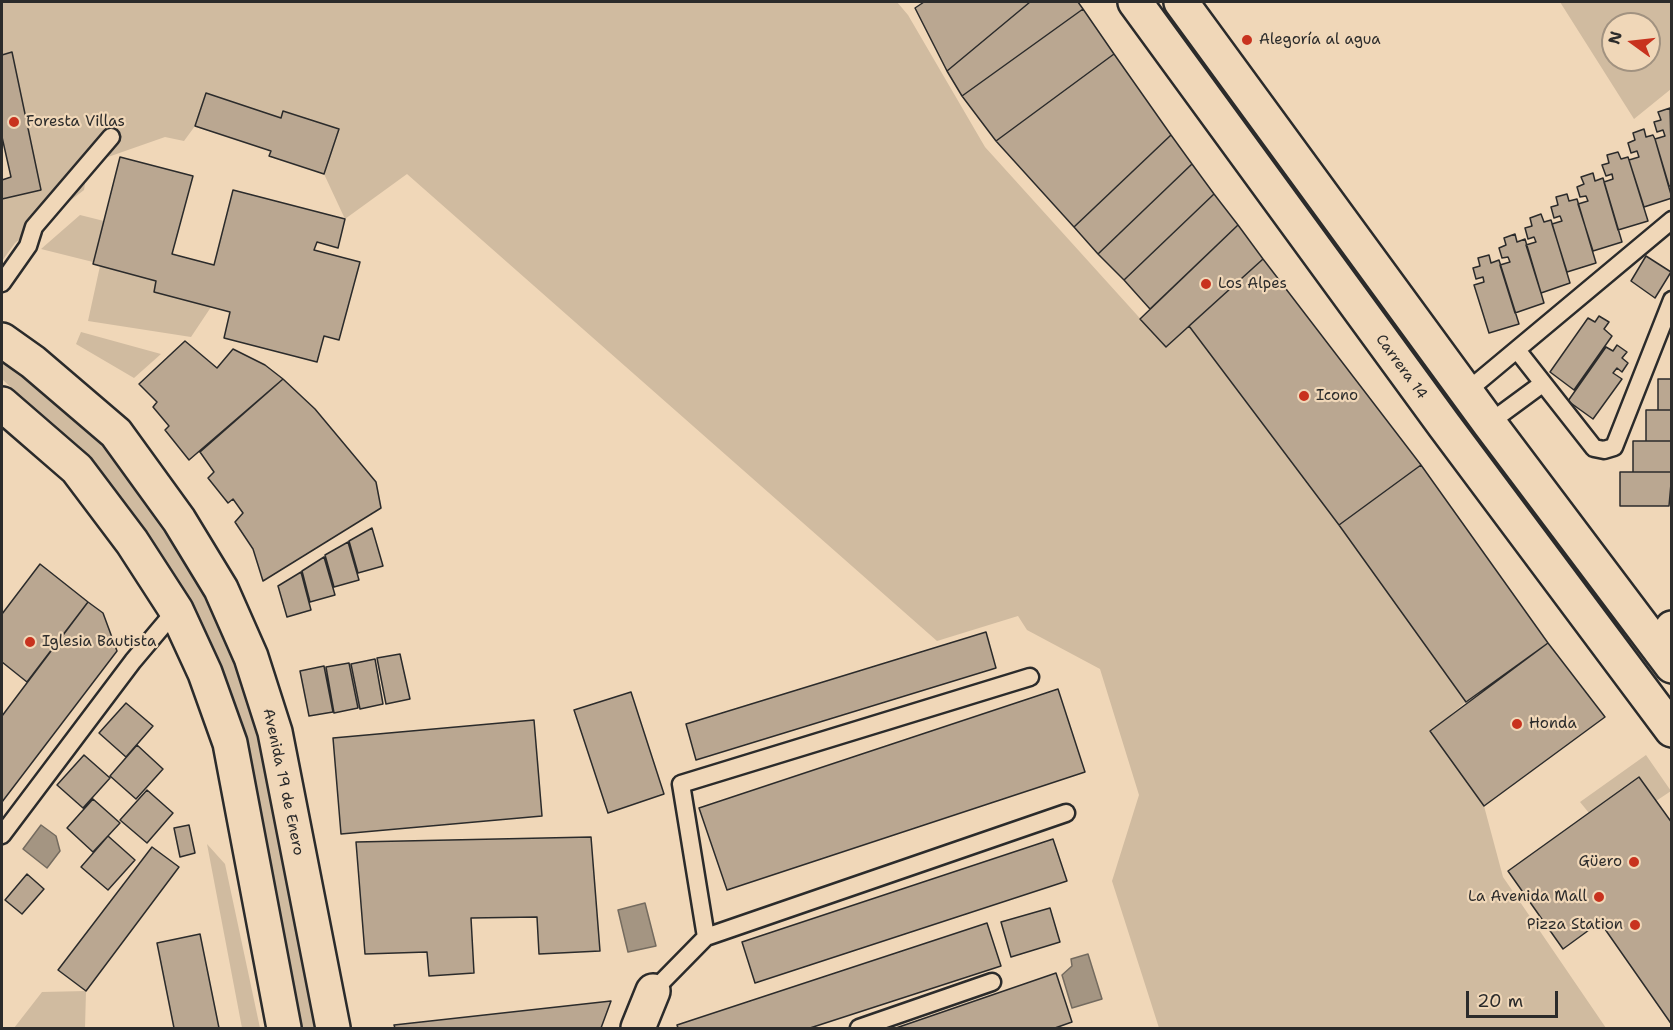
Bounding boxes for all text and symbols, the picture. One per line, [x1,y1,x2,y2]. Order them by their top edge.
north arrow [1601,12,1661,72]
text: N [1603,29,1627,47]
place label: Alegoría al agua [1259,31,1381,49]
marker: Alegoría al agua [1240,33,1254,47]
place label: Foresta Villas [26,113,125,131]
marker: Foresta Villas [7,115,21,129]
place label: Los Alpes [1218,275,1287,293]
marker: Los Alpes [1199,277,1213,291]
street label: Carrera 14 [1371,331,1431,403]
place label: Icono [1316,387,1358,405]
marker: Icono [1297,389,1311,403]
place label: Iglesia Bautista [42,633,156,651]
marker: Iglesia Bautista [23,635,37,649]
street label: Avenida 19 de Enero [259,707,307,857]
place label: Honda [1529,715,1577,733]
marker: Honda [1510,717,1524,731]
place label: Güero [1579,853,1622,871]
marker: Güero [1627,855,1641,869]
place label: La Avenida Mall [1468,888,1587,906]
marker: La Avenida Mall [1592,890,1606,904]
place label: Pizza Station [1527,916,1623,934]
marker: Pizza Station [1628,918,1642,932]
scale bar [1469,979,1560,1017]
text: 20 m [1477,989,1523,1013]

